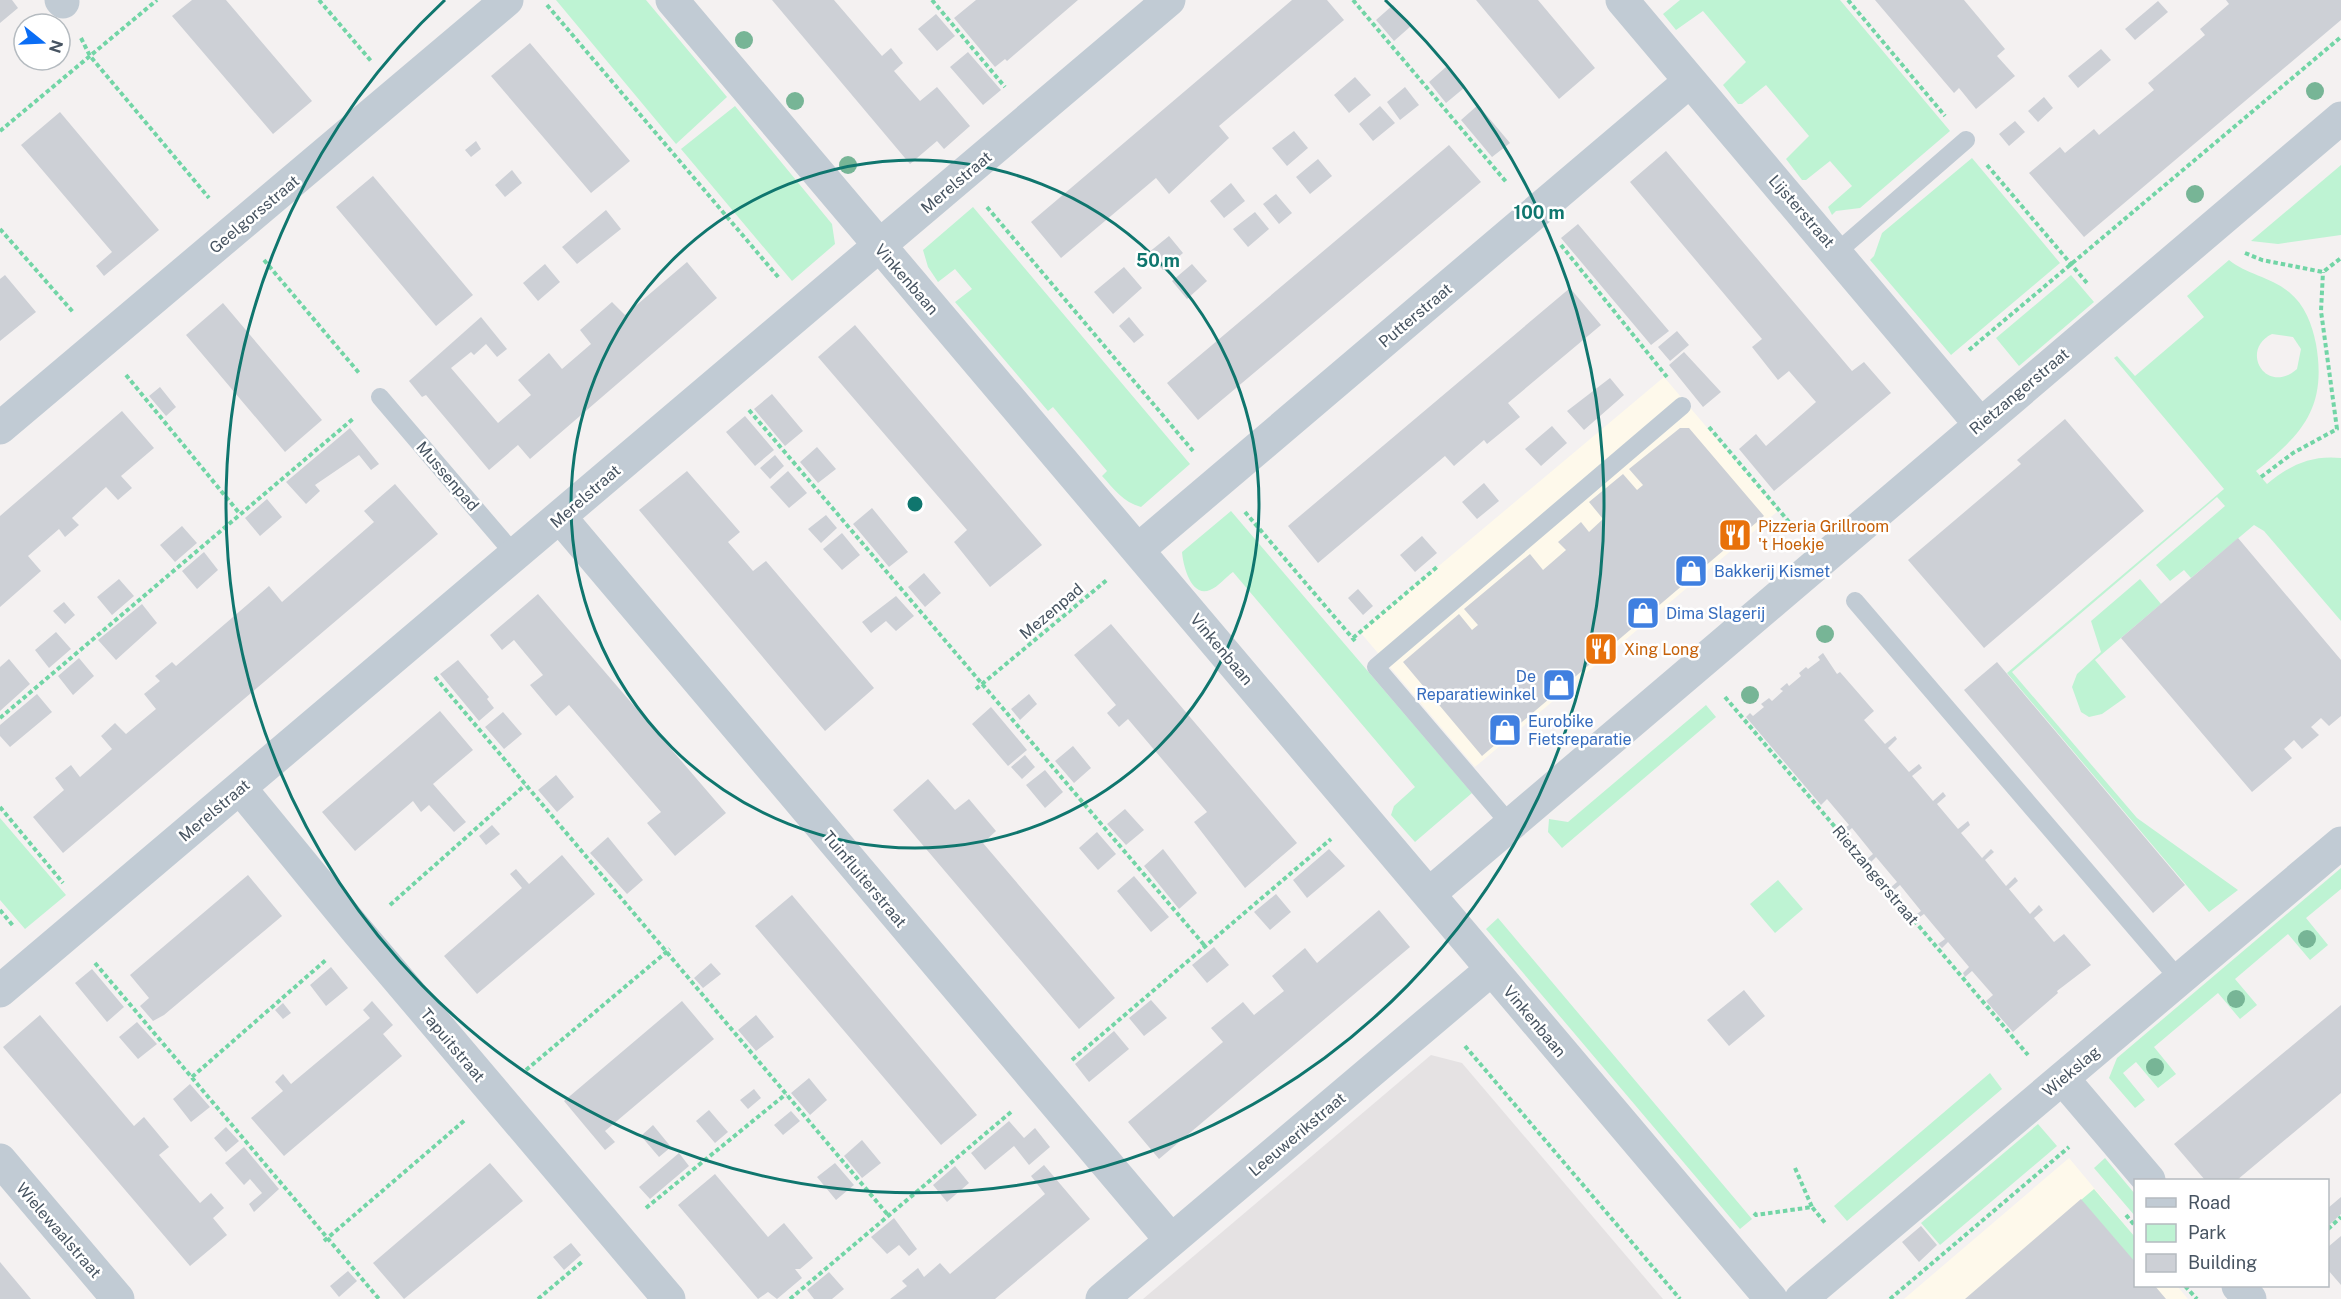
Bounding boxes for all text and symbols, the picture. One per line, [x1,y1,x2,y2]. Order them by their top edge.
north arrow [12,12,72,72]
text: N [45,38,67,55]
street label: Merelstraat [917,147,996,217]
street label: Geelgorsstraat [205,171,303,258]
street label: Lijsterstraat [1765,171,1838,252]
text: 100 m [1513,202,1565,223]
street label: Vinkenbaan [871,240,942,319]
text: 50 m [1136,250,1180,271]
street label: Putterstraat [1375,279,1456,352]
street label: Rietzangerstraat [1966,344,2073,439]
street label: Mussenpad [412,438,483,515]
street label: Merelstraat [546,461,624,532]
centre of rings [905,494,925,514]
restaurant icon: Pizzeria Grillroom 't Hoekje [1717,517,1753,553]
place label: Pizzeria Grillroom 't Hoekje [1758,517,1889,554]
shop icon: Bakkerij Kismet [1673,553,1709,589]
place label: Bakkerij Kismet [1714,562,1830,581]
street label: Mezenpad [1016,579,1087,643]
shop icon: Dima Slagerij [1625,595,1661,631]
place label: Dima Slagerij [1666,604,1765,623]
street label: Vinkenbaan [1186,610,1257,689]
restaurant icon: Xing Long [1583,631,1619,667]
place label: Xing Long [1624,640,1699,659]
place label: De Reparatiewinkel [1416,667,1536,704]
shop icon: De Reparatiewinkel [1541,667,1577,703]
shop icon: Eurobike Fietsreparatie [1487,712,1523,748]
place label: Eurobike Fietsreparatie [1528,712,1632,749]
street label: Merelstraat [175,775,254,845]
street label: Rietzangerstraat [1828,822,1923,929]
street label: Tuinfluiterstraat [819,827,911,931]
street label: Vinkenbaan [1499,982,1570,1061]
street label: Tapuitstraat [416,1005,489,1086]
street label: Wiekslag [2039,1042,2104,1101]
street label: Leeuwerikstraat [1245,1088,1350,1180]
street label: Wielewaalstraat [12,1179,105,1282]
legend [2134,1179,2329,1287]
text: Road [2188,1192,2231,1213]
text: Park [2188,1222,2226,1243]
text: Building [2188,1252,2257,1273]

